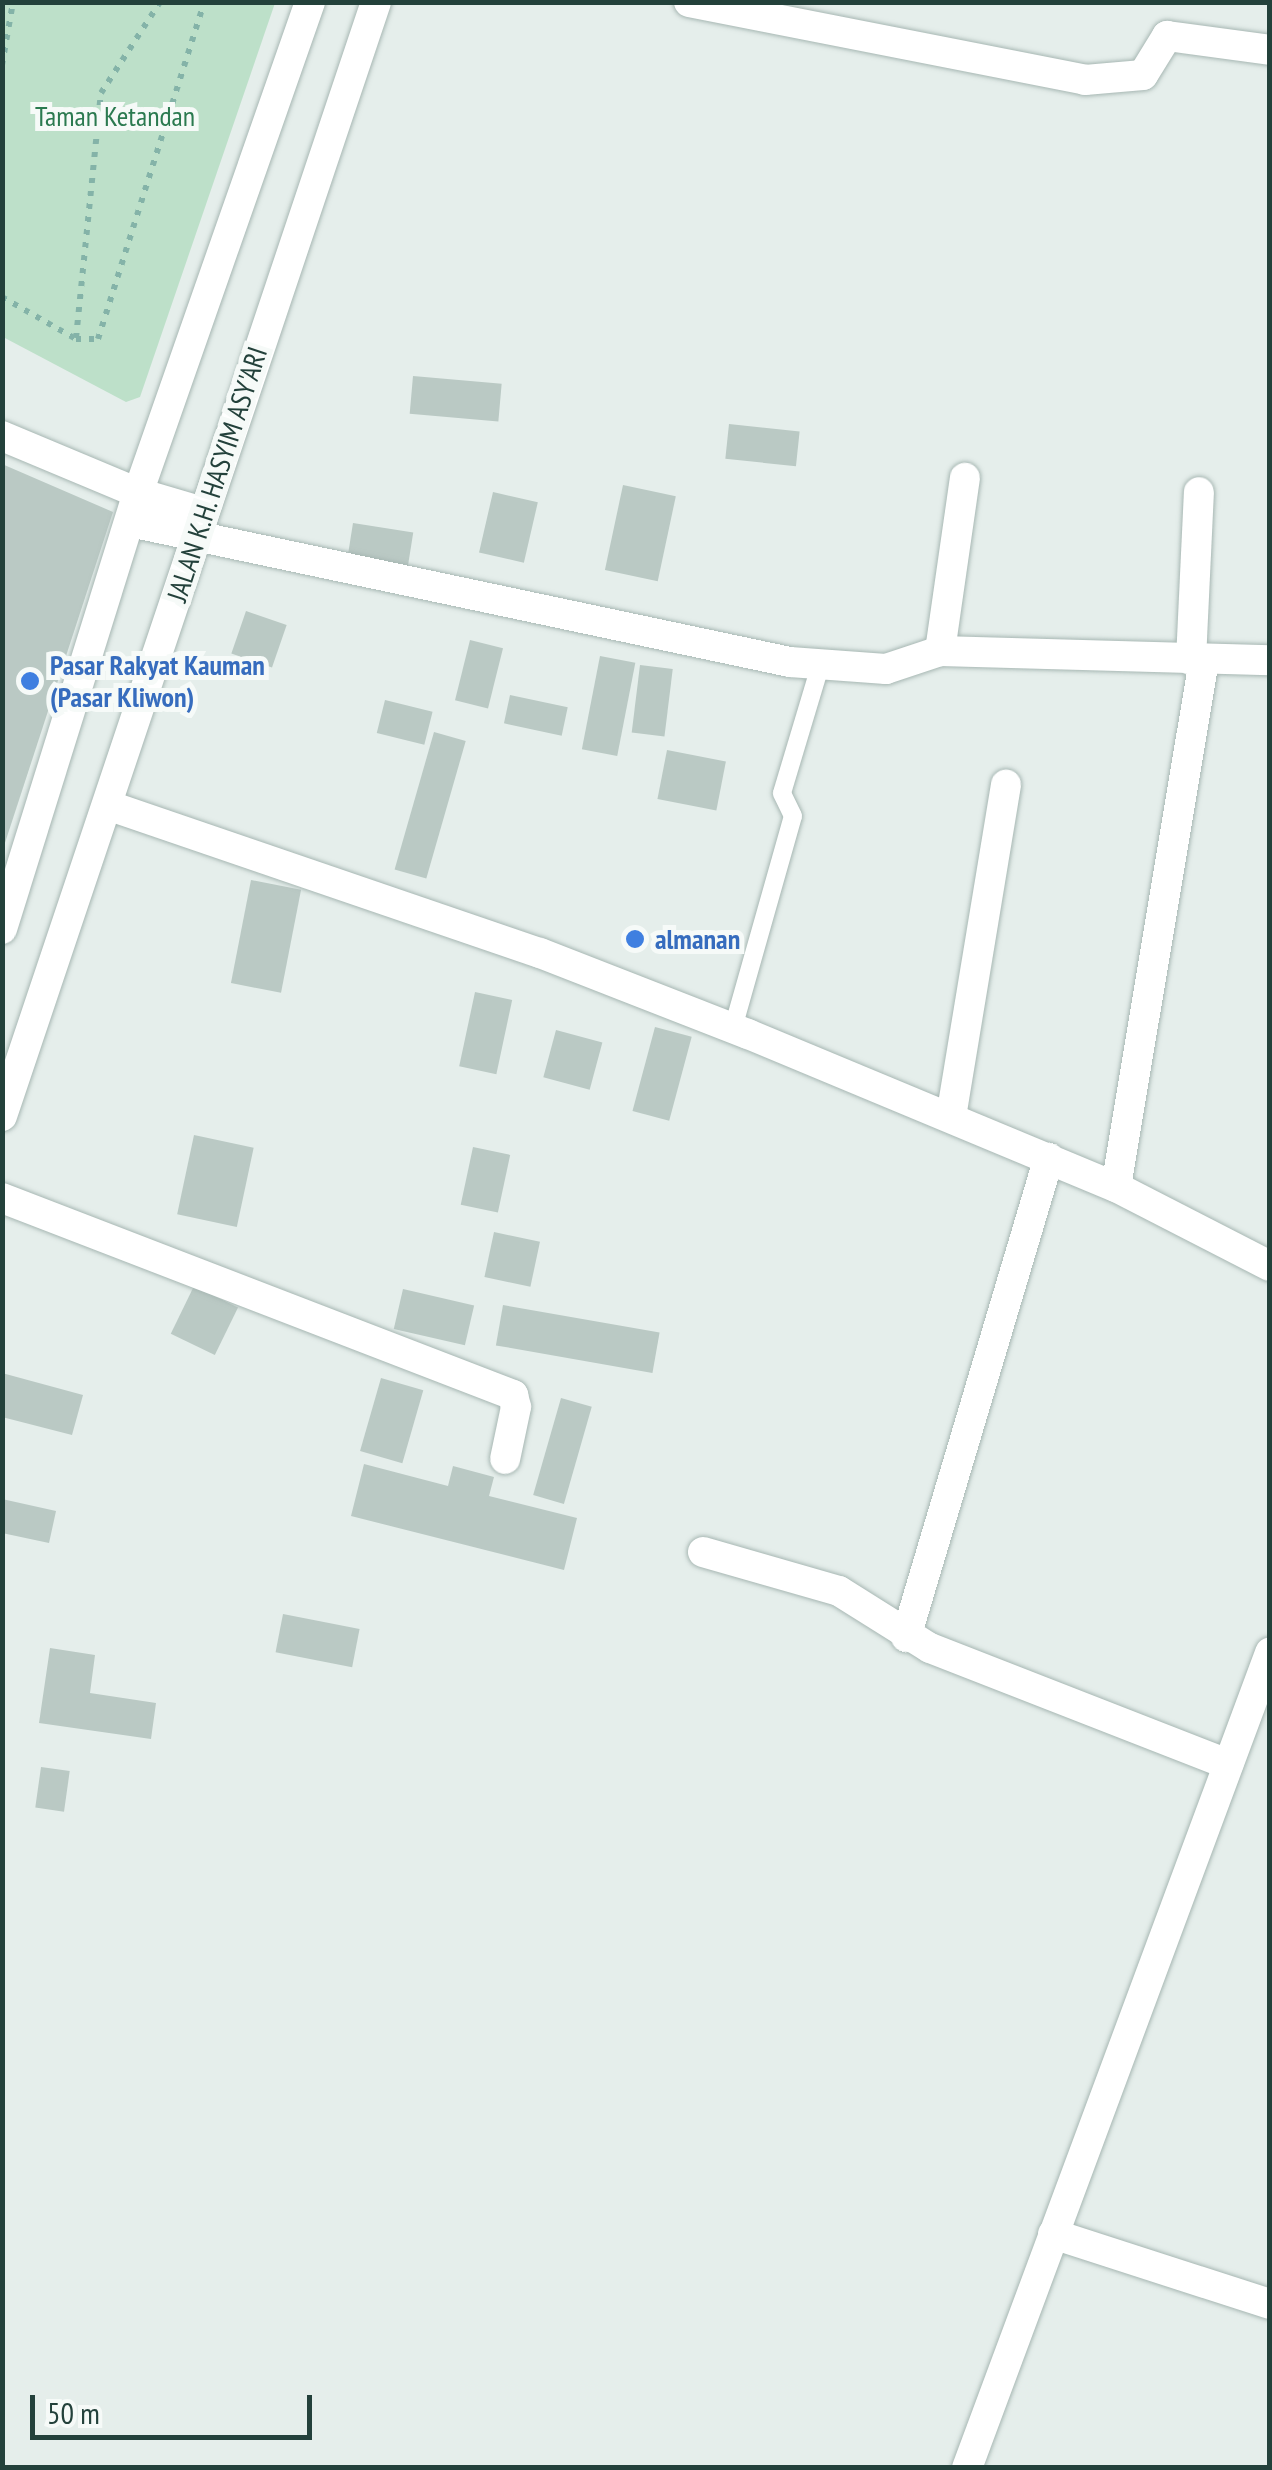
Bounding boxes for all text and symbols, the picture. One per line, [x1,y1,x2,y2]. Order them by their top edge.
park label: Taman Ketandan [35,99,195,133]
street label: JALAN K.H. HASYIM ASY'ARI [160,341,274,607]
place label: Pasar Rakyat Kauman (Pasar Kliwon) [50,648,265,714]
marker: Pasar Rakyat Kauman (Pasar Kliwon) [19,670,41,692]
place label: almanan [655,922,740,956]
marker: almanan [624,928,646,950]
scale bar [35,2375,318,2437]
text: 50 m [47,2393,100,2432]

